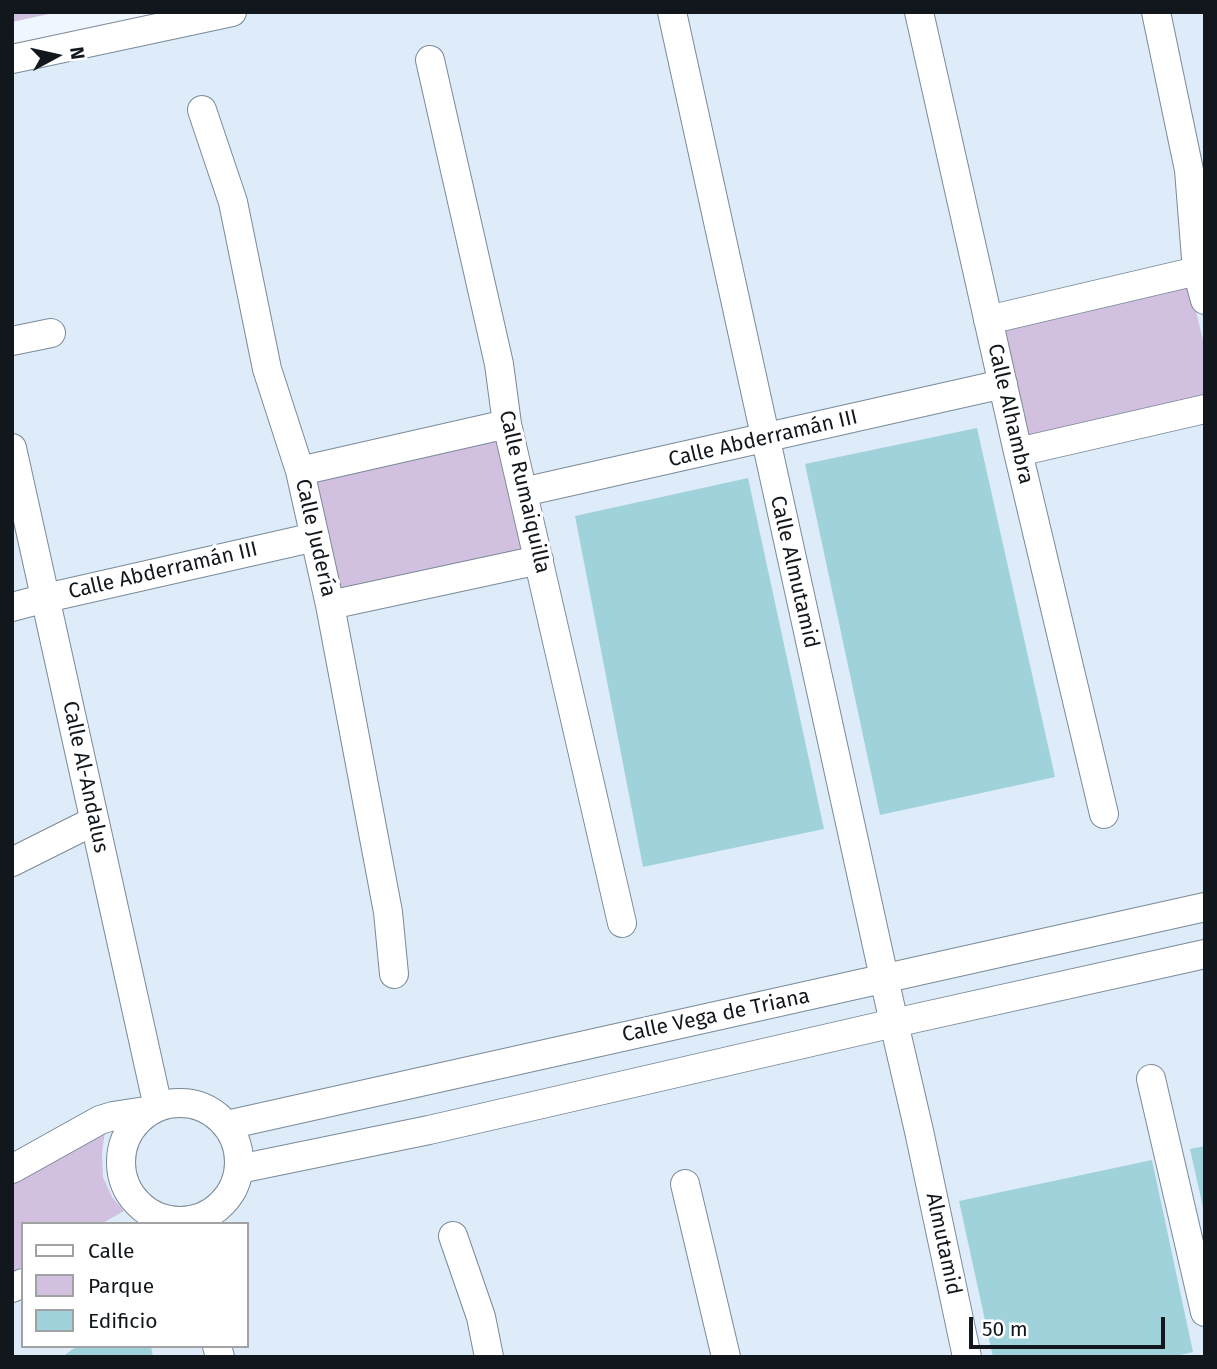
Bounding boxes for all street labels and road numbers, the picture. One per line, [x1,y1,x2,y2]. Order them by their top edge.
street label: Calle Alhambra [982,341,1038,487]
street label: Calle Abderramán III [666,405,860,473]
street label: Calle Rumaiquilla [493,408,555,576]
street label: Calle Judería [289,477,341,599]
street label: Calle Almutamid [764,493,824,651]
street label: Calle Abderramán III [66,537,260,605]
street label: Calle Al-Andalus [57,699,113,855]
street label: Calle Vega de Triana [620,984,812,1048]
street label: Almutamid [920,1191,966,1297]

